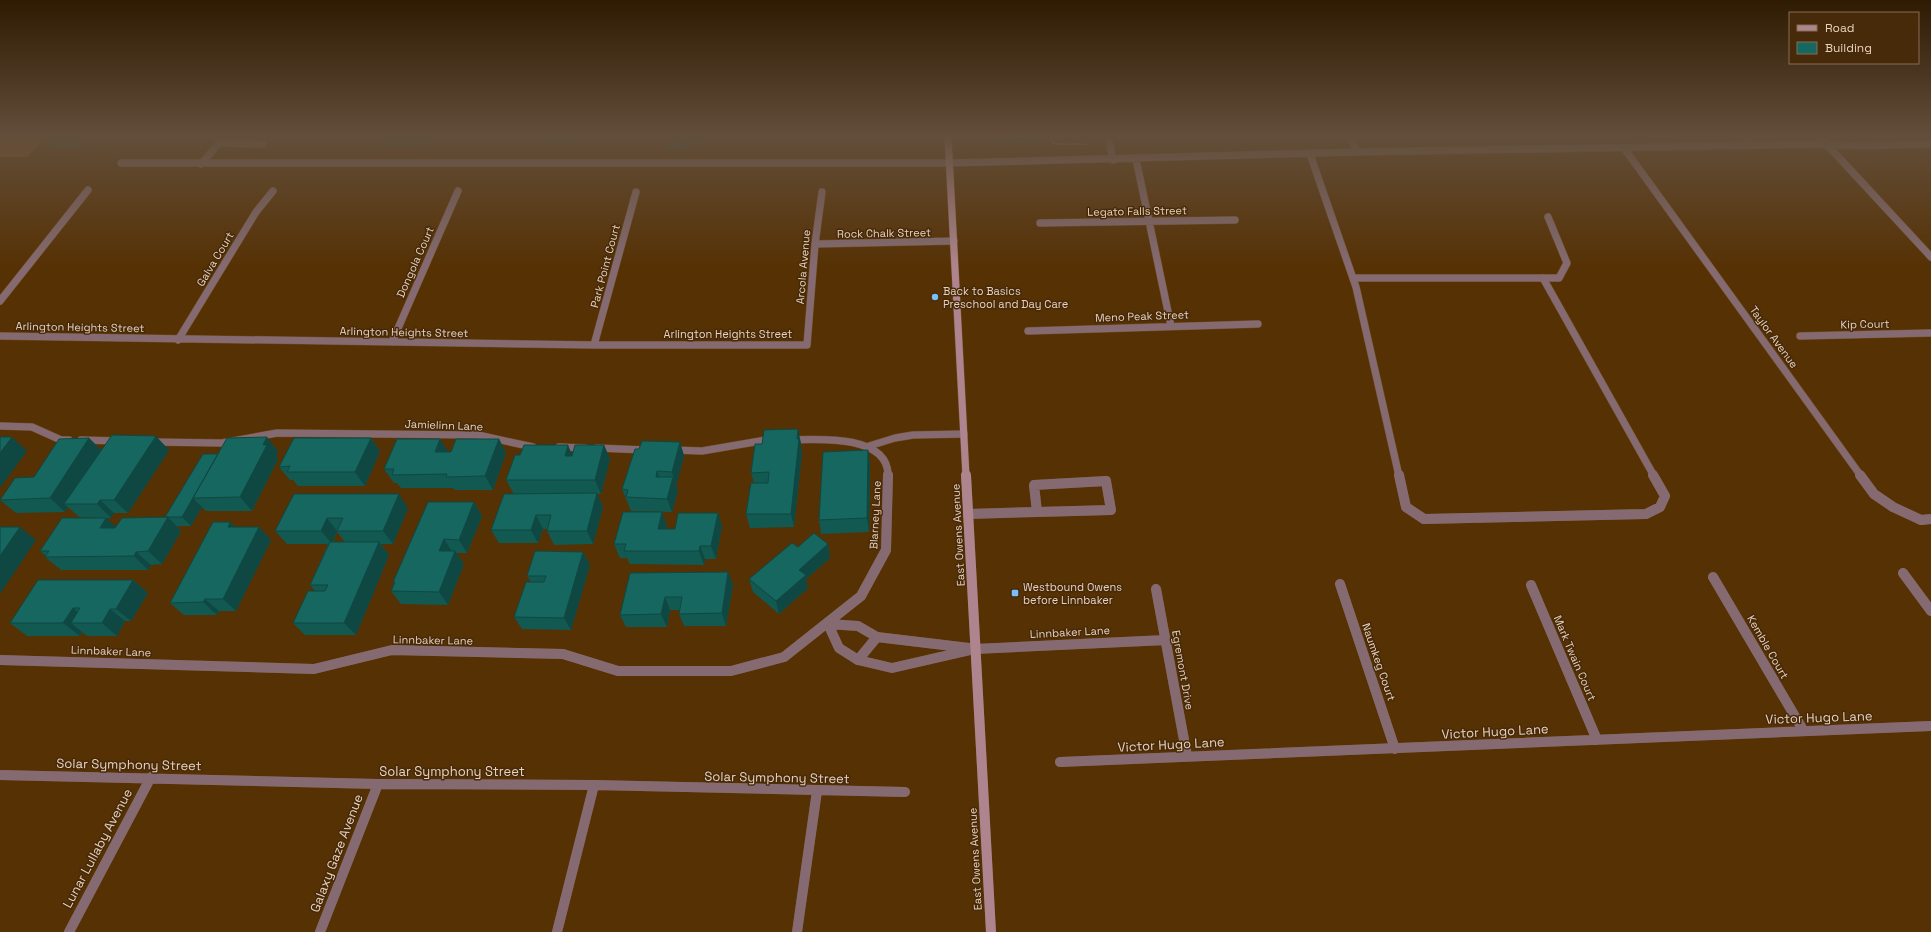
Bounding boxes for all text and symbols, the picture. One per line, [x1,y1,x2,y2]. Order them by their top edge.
legend [1789,12,1919,64]
text: Road [1825,20,1854,36]
text: Building [1825,40,1872,56]
street label: Legato Falls Street [1087,203,1187,219]
street label: Park Point Court [587,223,623,309]
street label: Dongola Court [393,224,437,300]
street label: Rock Chalk Street [837,225,931,241]
street label: Galva Court [193,229,237,289]
street label: Arcola Avenue [793,229,813,305]
place label: Back to Basics Preschool and Day Care [943,284,1068,311]
marker: Back to Basics Preschool and Day Care [930,292,940,302]
street label: Taylor Avenue [1747,303,1801,371]
street label: Meno Peak Street [1095,307,1189,325]
street label: Kip Court [1840,317,1890,331]
street label: Arlington Heights Street [15,319,145,335]
street label: Arlington Heights Street [339,324,469,340]
street label: Arlington Heights Street [664,327,792,341]
street label: Jamielinn Lane [405,417,483,433]
street label: Blarney Lane [866,480,884,550]
street label: East Owens Avenue [948,483,968,587]
place label: Westbound Owens before Linnbaker [1023,580,1122,607]
marker: Westbound Owens before Linnbaker [1010,588,1020,598]
street label: Mark Twain Court [1551,613,1599,703]
street label: Kemble Court [1744,613,1792,681]
street label: Naumkeg Court [1359,621,1399,703]
street label: Linnbaker Lane [1030,623,1110,641]
street label: Egremont Drive [1169,629,1197,711]
street label: Linnbaker Lane [393,632,473,648]
street label: Linnbaker Lane [71,643,151,659]
street label: Victor Hugo Lane [1765,707,1873,728]
street label: Victor Hugo Lane [1441,720,1549,743]
street label: Victor Hugo Lane [1117,733,1225,756]
street label: Solar Symphony Street [56,755,202,774]
street label: Solar Symphony Street [379,763,525,780]
street label: Solar Symphony Street [704,768,850,787]
street label: Lunar Lullaby Avenue [59,786,136,911]
street label: Galaxy Gaze Avenue [306,792,367,915]
street label: East Owens Avenue [965,807,985,911]

